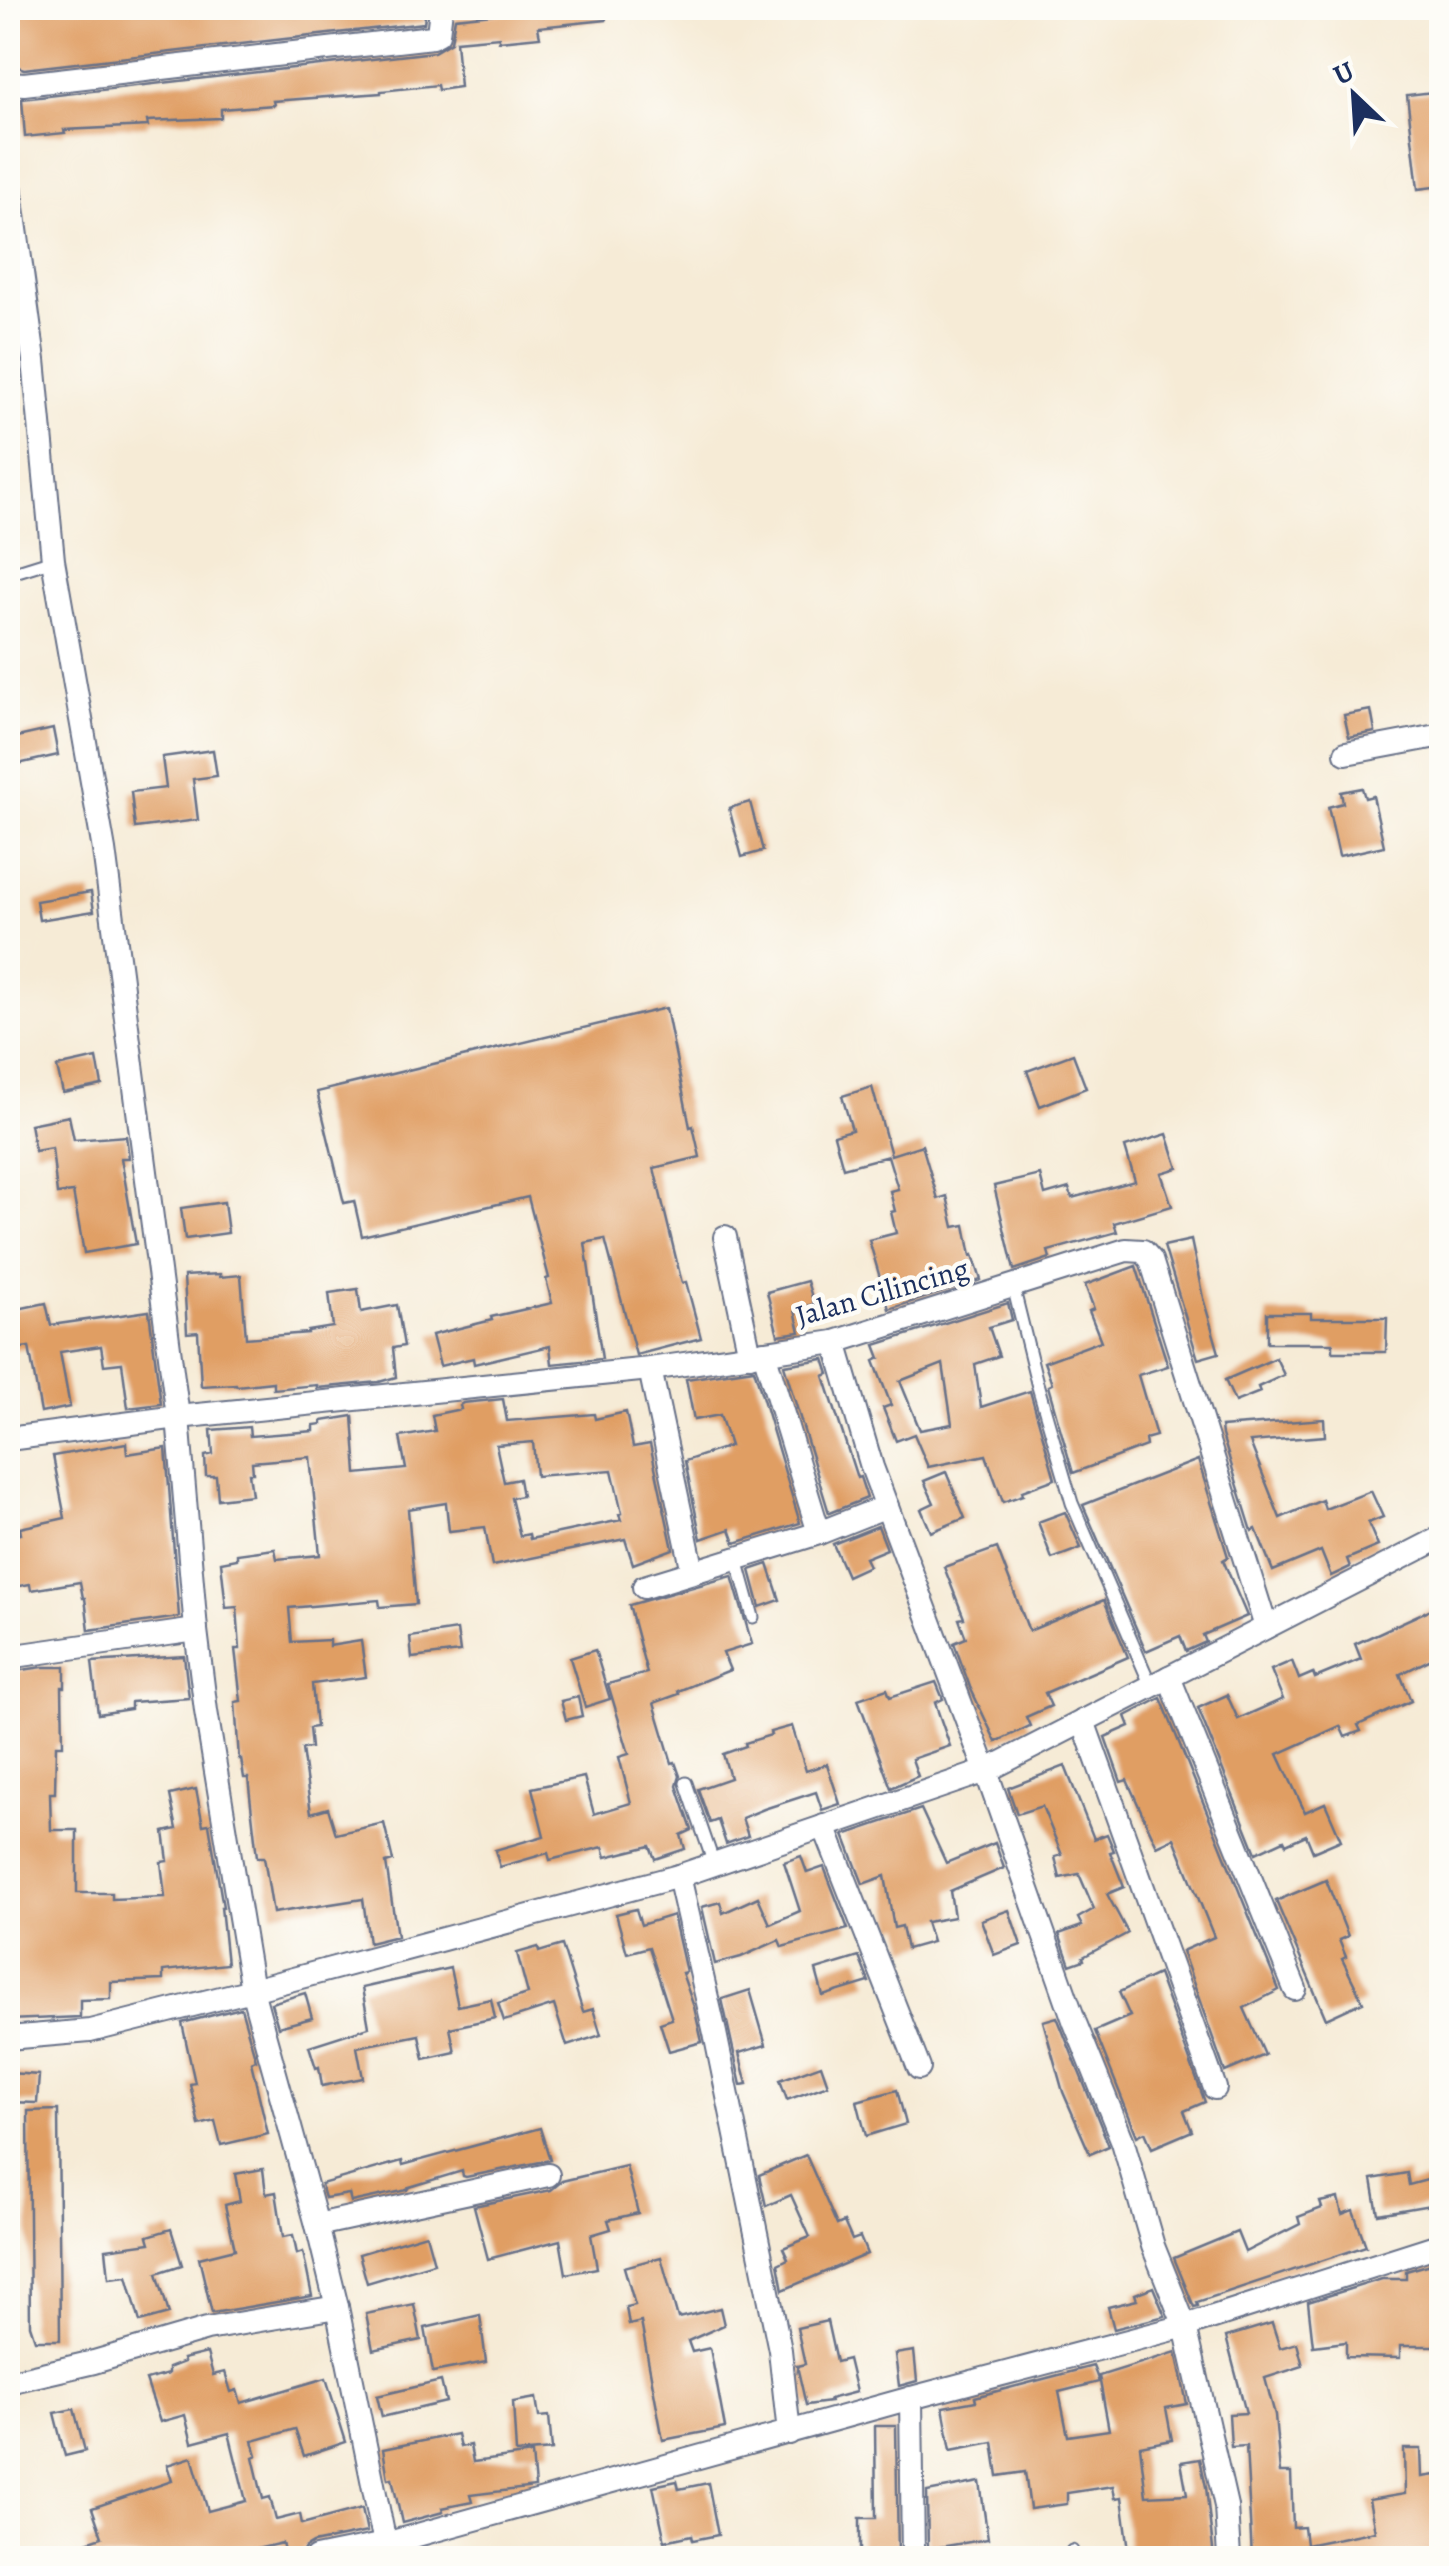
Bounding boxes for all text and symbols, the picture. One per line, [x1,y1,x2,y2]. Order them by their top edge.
north arrow [1304,45,1404,145]
text: U [1327,52,1360,94]
street label: Jalan Cilincing [791,1248,973,1336]

